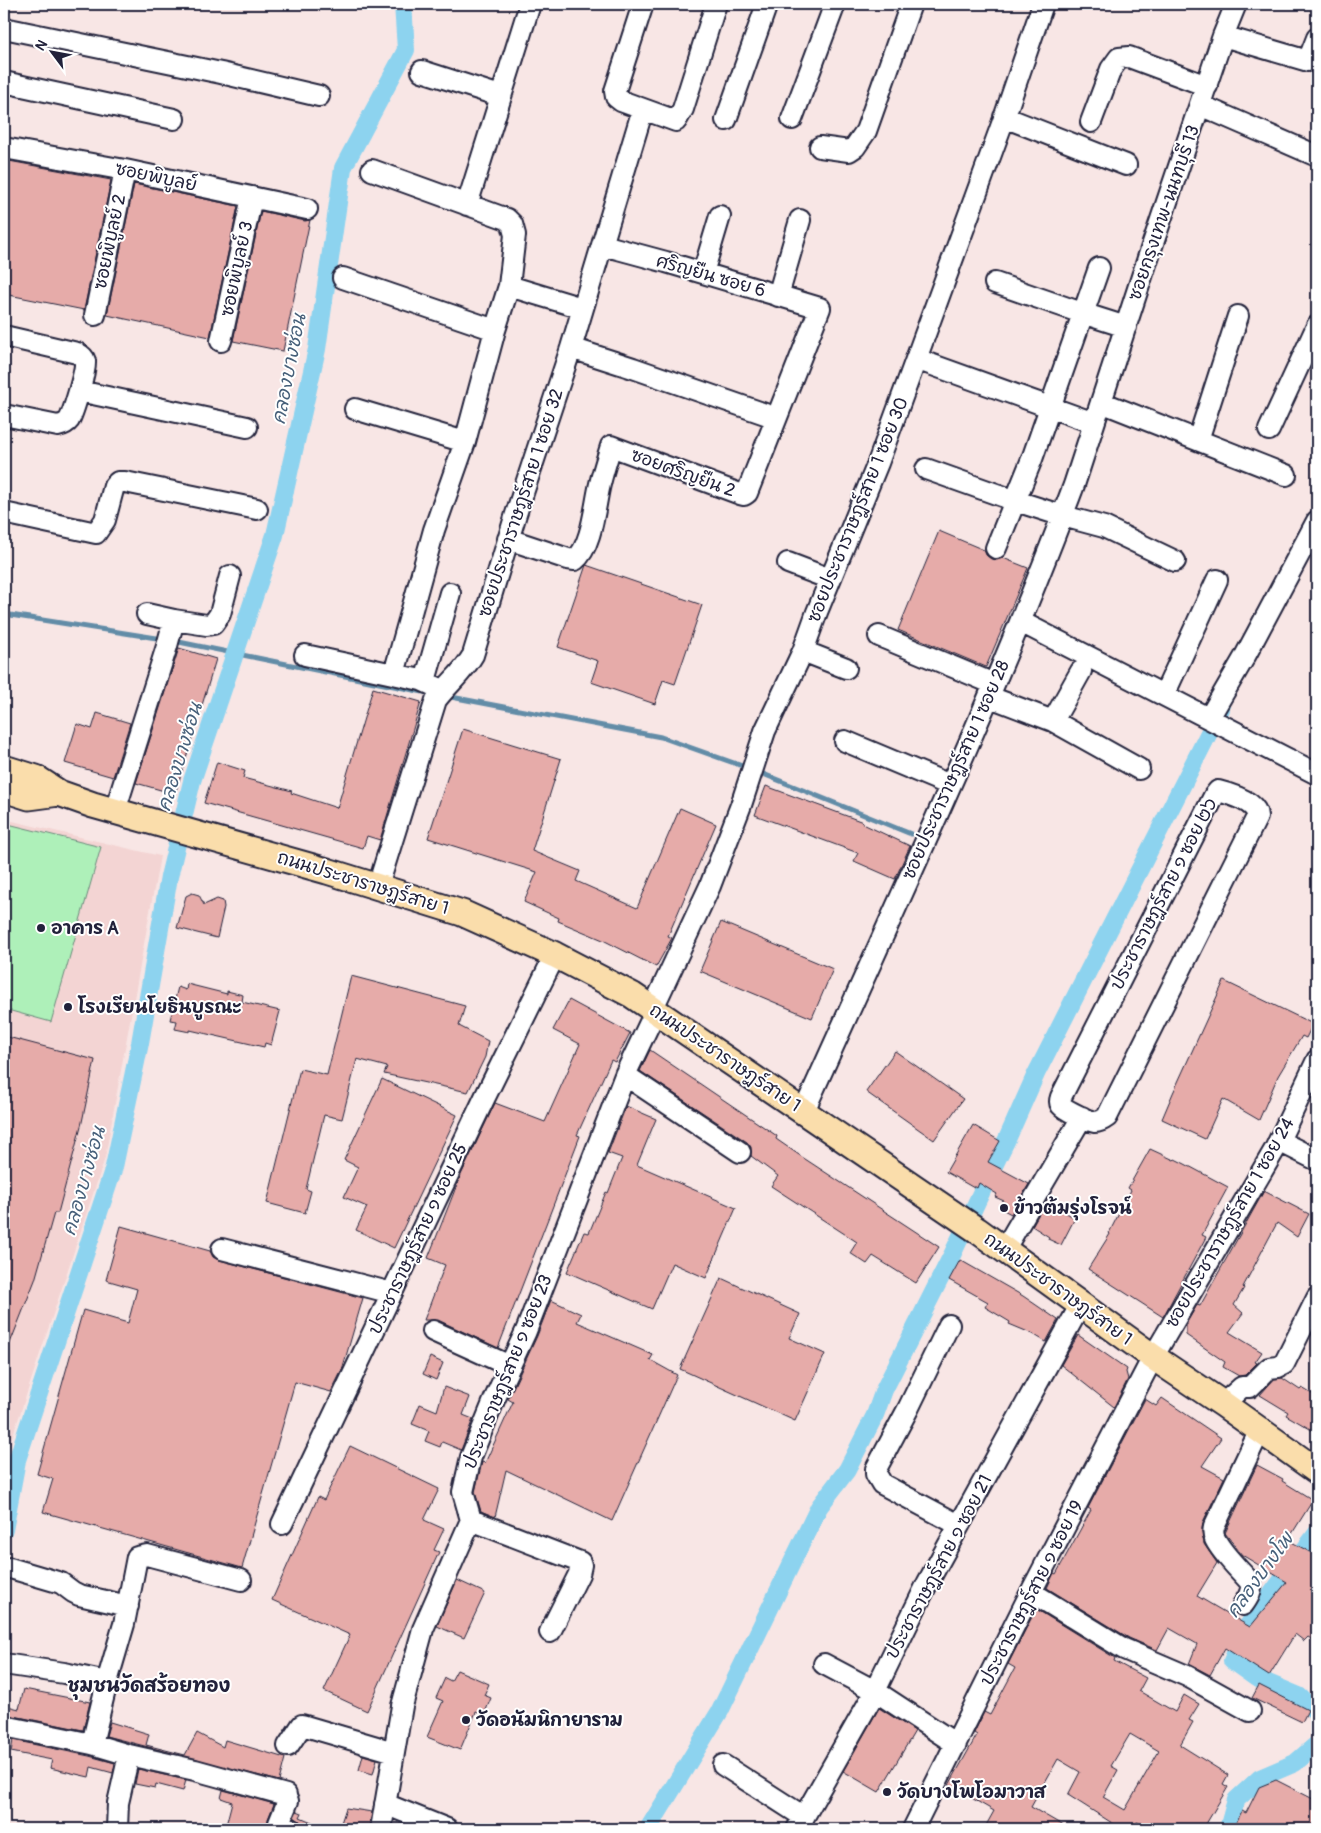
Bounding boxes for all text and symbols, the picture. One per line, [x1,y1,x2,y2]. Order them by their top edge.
north arrow [28,28,78,78]
text: N [32,37,51,54]
street label: ซอยกรุงเทพ-นนทบุรี 13 [1122,122,1207,304]
street label: ซอยพิบูลย์ [113,155,200,199]
street label: ซอยพิบูลย์ 2 [87,192,133,292]
street label: ซอยพิบูลย์ 3 [214,219,260,319]
street label: ศริญยืน ซอย 6 [654,248,769,303]
water label: คลองบางซ่อน [267,310,312,426]
street label: ซอยประชาราษฎร์สาย 1 ซอย 32 [471,385,569,620]
street label: ซอยประชาราษฎร์สาย 1 ซอย 30 [800,393,914,626]
street label: ซอยศริญยืน 2 [628,443,739,502]
street label: ซอยประชาราษฎร์สาย 1 ซอย 28 [895,656,1015,883]
water label: คลองบางซ่อน [152,699,208,814]
street label: ประชาราษฎร์สาย ๑ ซอย ๒๖ [1104,793,1223,994]
street label: ถนนประชาราษฎร์สาย 1 [275,844,452,920]
place label: อาคาร A [51,917,119,940]
marker: อาคาร A [35,922,47,934]
place label: โรงเรียนโยธินบูรณะ [77,995,242,1020]
street label: ถนนประชาราษฎร์สาย 1 [645,997,806,1117]
marker: โรงเรียนโยธินบูรณะ [62,1001,74,1013]
street label: ซอยประชาราษฎร์สาย 1 ซอย 24 [1159,1112,1300,1332]
water label: คลองบางซ่อน [57,1123,111,1238]
street label: ประชาราษฎร์สาย ๑ ซอย 25 [362,1139,472,1338]
place label: ข้าวต้มรุ่งโรจน์ [1014,1195,1132,1221]
marker: ข้าวต้มรุ่งโรจน์ [998,1202,1010,1214]
street label: ถนนประชาราษฎร์สาย 1 [979,1226,1138,1351]
street label: ประชาราษฎร์สาย ๑ ซอย 23 [457,1270,558,1473]
street label: ประชาราษฎร์สาย ๑ ซอย 21 [879,1470,997,1663]
street label: ประชาราษฎร์สาย ๑ ซอย 19 [973,1496,1089,1689]
water label: คลองบางโพ [1220,1526,1300,1622]
district label: ชุมชนวัดสร้อยทอง [68,1672,231,1700]
place label: วัดอนัมนิกายาราม [476,1709,623,1732]
marker: วัดอนัมนิกายาราม [460,1714,472,1726]
place label: วัดบางโพโอมาวาส [897,1780,1047,1804]
marker: วัดบางโพโอมาวาส [881,1786,893,1798]

